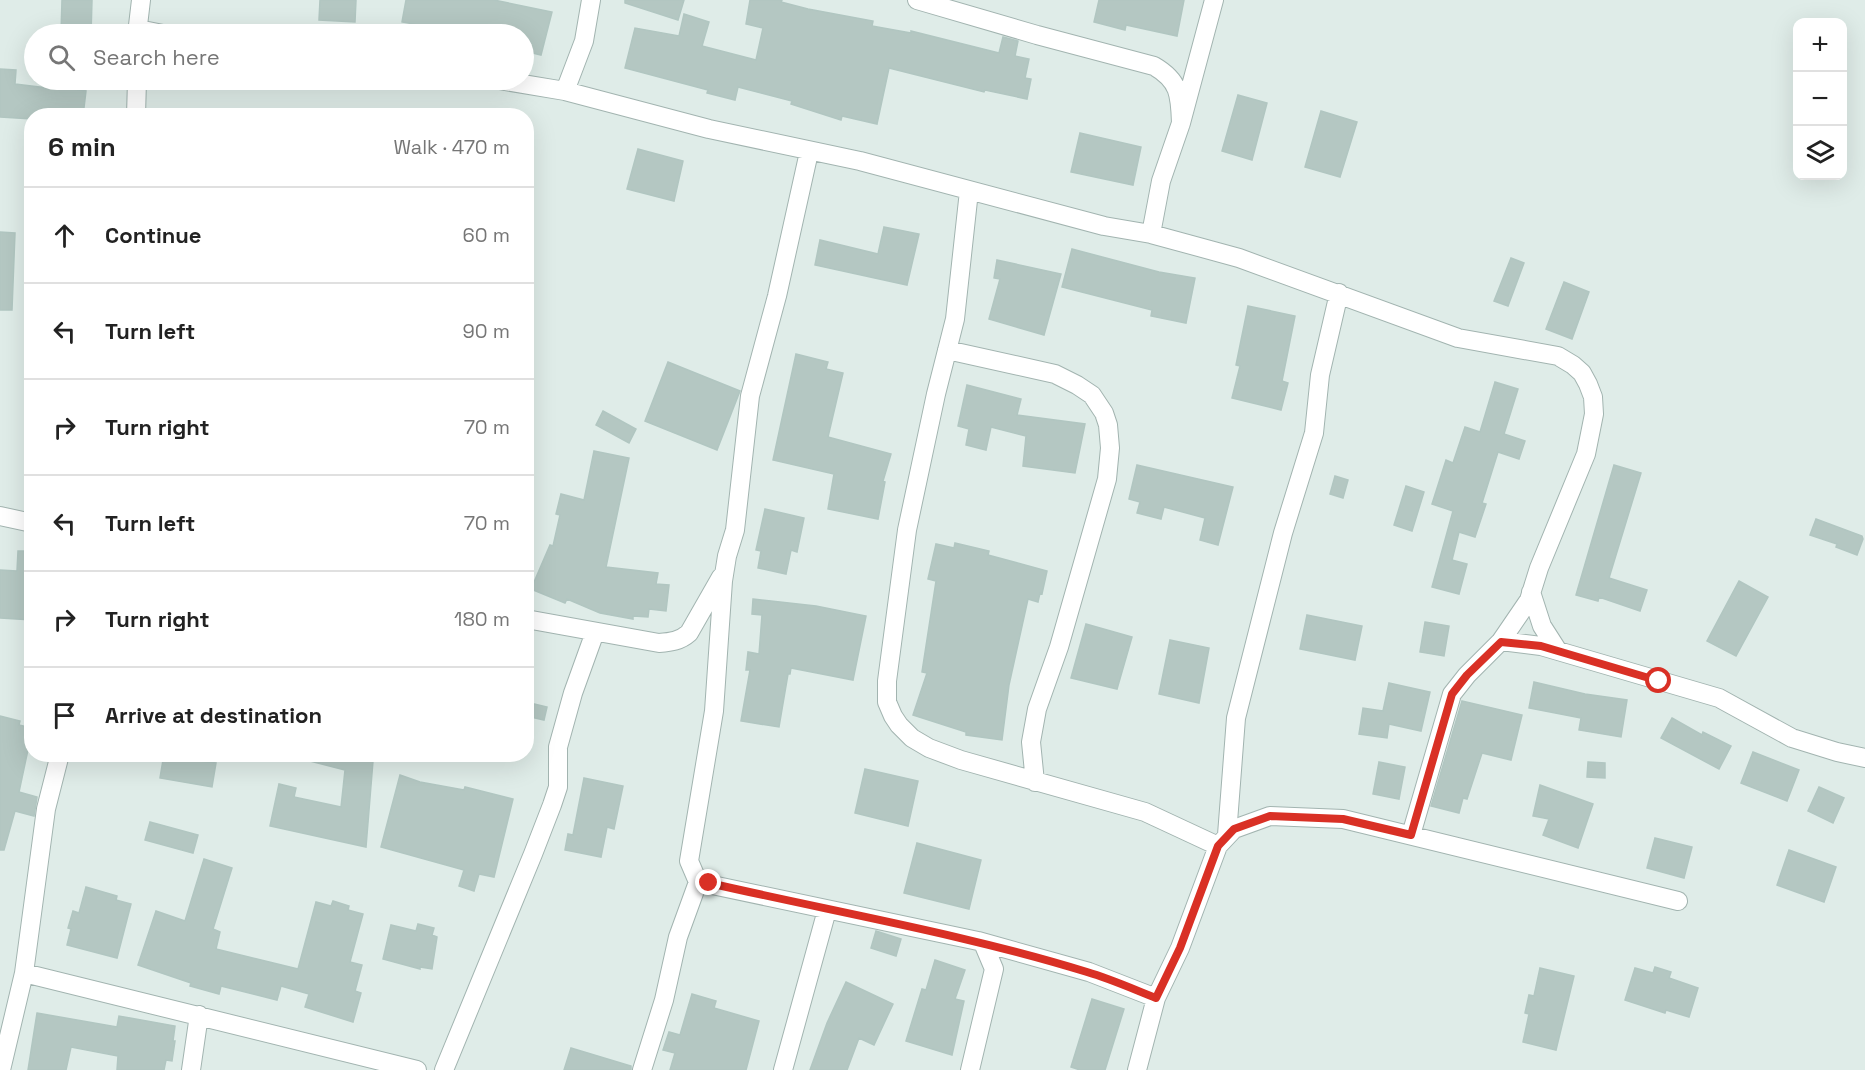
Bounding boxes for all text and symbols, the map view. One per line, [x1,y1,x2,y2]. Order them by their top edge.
map controls [1793,18,1847,180]
button: + [1793,18,1847,72]
search box [24,24,534,90]
icon: search [45,41,78,74]
text: Search here [93,43,220,71]
button: − [1793,72,1847,126]
button: layers [1793,126,1847,180]
text: 6 min [48,130,116,164]
text: Walk · 470 m [393,134,510,160]
icon: ahead [48,219,81,252]
text: Continue [105,221,201,249]
text: 60 m [463,222,510,248]
icon: left [48,315,81,348]
text: Turn left [105,317,195,345]
text: 90 m [463,318,510,344]
icon: right [48,411,81,444]
text: Turn right [105,413,210,441]
text: 70 m [464,414,510,440]
icon: left [48,507,81,540]
text: Turn left [105,509,195,537]
text: 70 m [464,510,510,536]
icon: right [48,603,81,636]
text: Turn right [105,605,210,633]
text: 180 m [454,606,510,632]
route start [1645,667,1671,693]
icon: arrive [48,699,81,732]
text: Arrive at destination [105,701,322,729]
route end [695,869,721,895]

